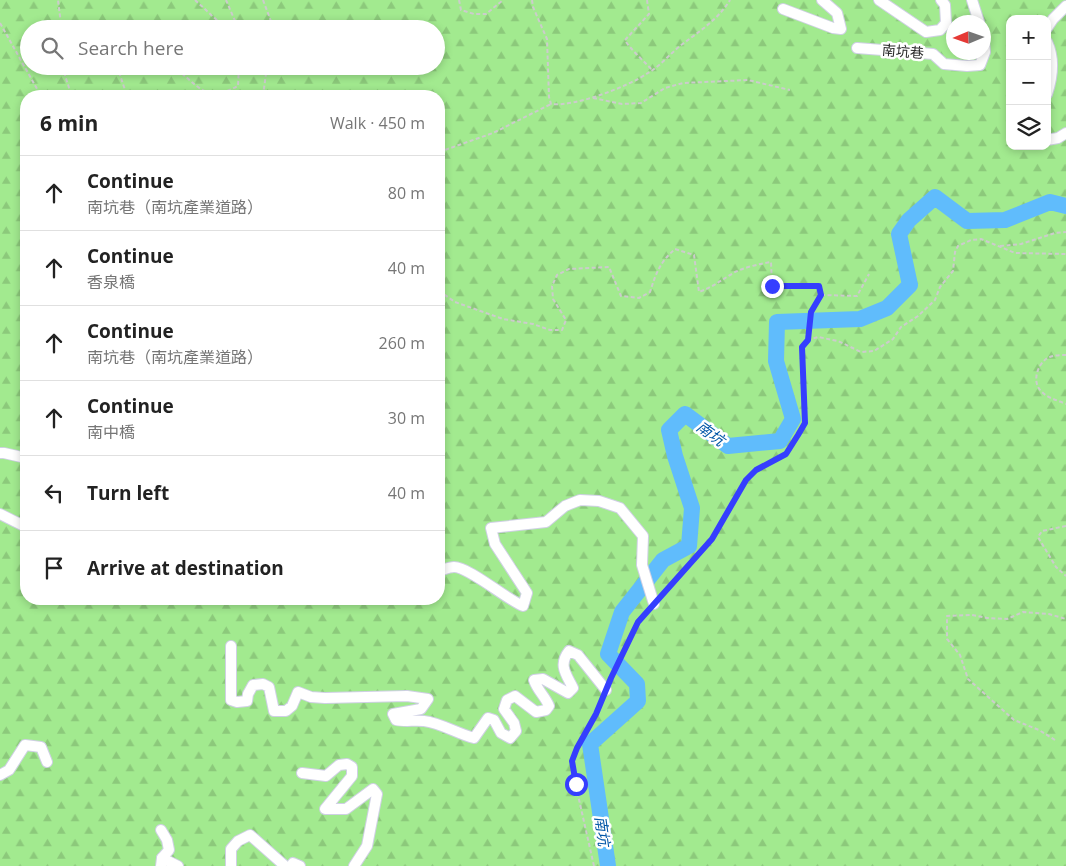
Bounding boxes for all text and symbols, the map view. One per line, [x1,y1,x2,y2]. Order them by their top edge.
north arrow [946,15,991,60]
map controls [1006,15,1051,150]
button: + [1006,15,1051,60]
search box [20,20,445,75]
icon: search [38,34,66,62]
text: Search here [78,35,184,61]
street label: 南坑巷 [881,40,925,62]
button: − [1006,60,1051,105]
button: layers [1006,105,1051,150]
text: 6 min [40,109,98,137]
text: Walk · 450 m [330,112,425,134]
text: Continue [87,168,174,194]
icon: ahead [40,179,68,207]
text: 80 m [388,182,425,204]
text: 南坑巷（南坑產業道路） [87,196,263,218]
text: Continue [87,243,174,269]
icon: ahead [40,254,68,282]
text: 40 m [388,257,425,279]
text: 香泉橋 [87,271,135,293]
route end [761,275,784,298]
text: Continue [87,318,174,344]
icon: ahead [40,329,68,357]
text: 260 m [379,332,425,354]
text: 南坑巷（南坑產業道路） [87,346,263,368]
text: Continue [87,393,174,419]
icon: ahead [40,404,68,432]
text: 30 m [388,407,425,429]
water label: 南坑 [693,416,731,451]
text: 南中橋 [87,421,135,443]
icon: left [40,479,68,507]
text: Turn left [87,480,169,506]
text: 40 m [388,482,425,504]
icon: arrive [40,554,68,582]
text: Arrive at destination [87,555,284,581]
route start [565,773,588,796]
water label: 南坑 [591,815,615,849]

